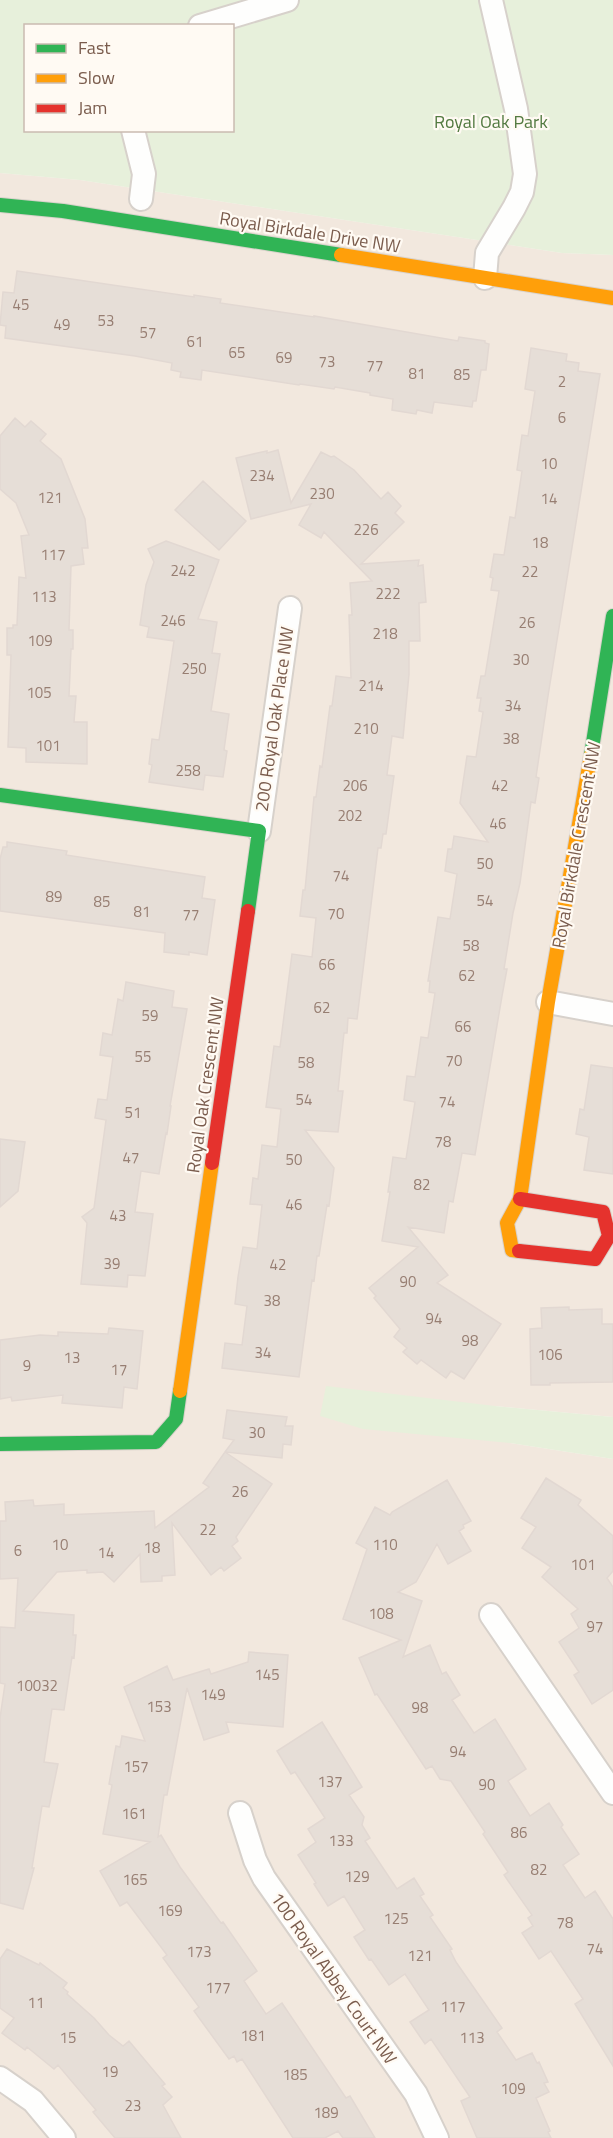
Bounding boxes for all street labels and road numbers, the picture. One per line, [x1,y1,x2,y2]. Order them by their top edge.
street label: Royal Birkdale Drive NW [218,204,402,260]
street label: 200 Royal Oak Place NW [248,625,300,813]
street label: Royal Birkdale Crescent NW [545,740,607,950]
street label: Royal Oak Crescent NW [179,995,231,1175]
street label: 100 Royal Abbey Court NW [264,1886,404,2070]

